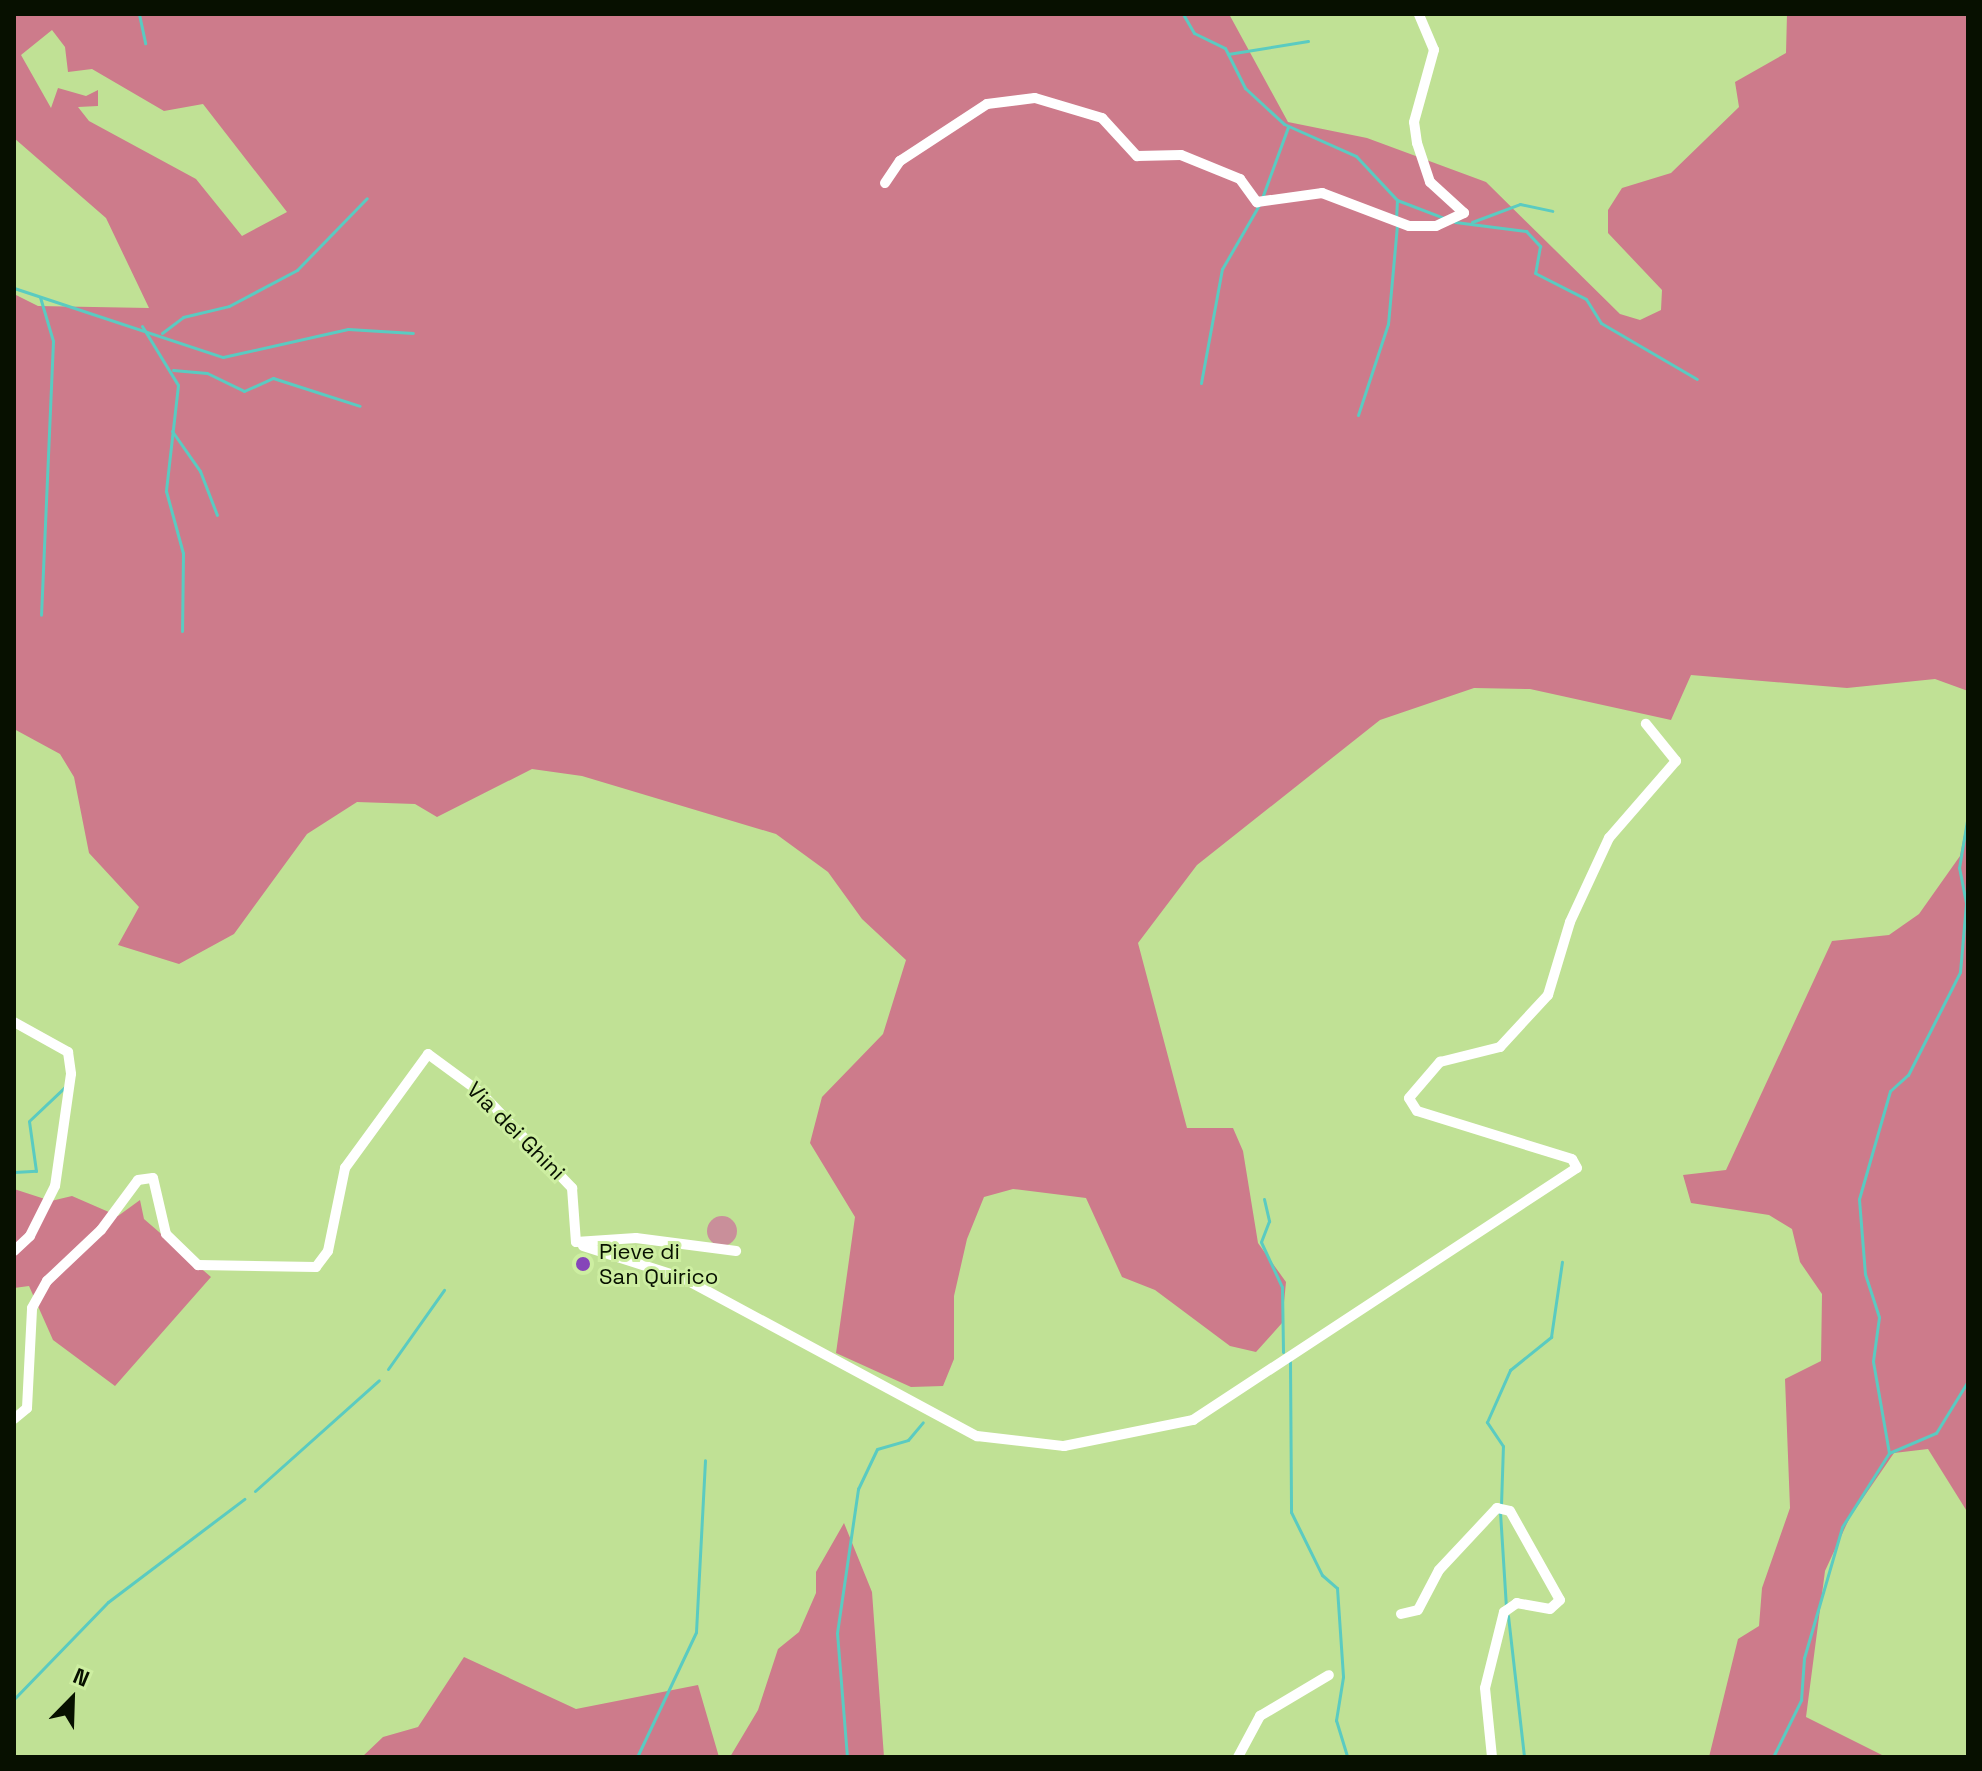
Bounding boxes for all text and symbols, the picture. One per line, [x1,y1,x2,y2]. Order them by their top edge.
street label: Via dei Ghini [461,1076,571,1186]
place label: Pieve di San Quirico [599,1238,718,1290]
marker: Pieve di San Quirico [574,1255,592,1273]
north arrow [32,1659,112,1739]
text: N [69,1661,94,1693]

